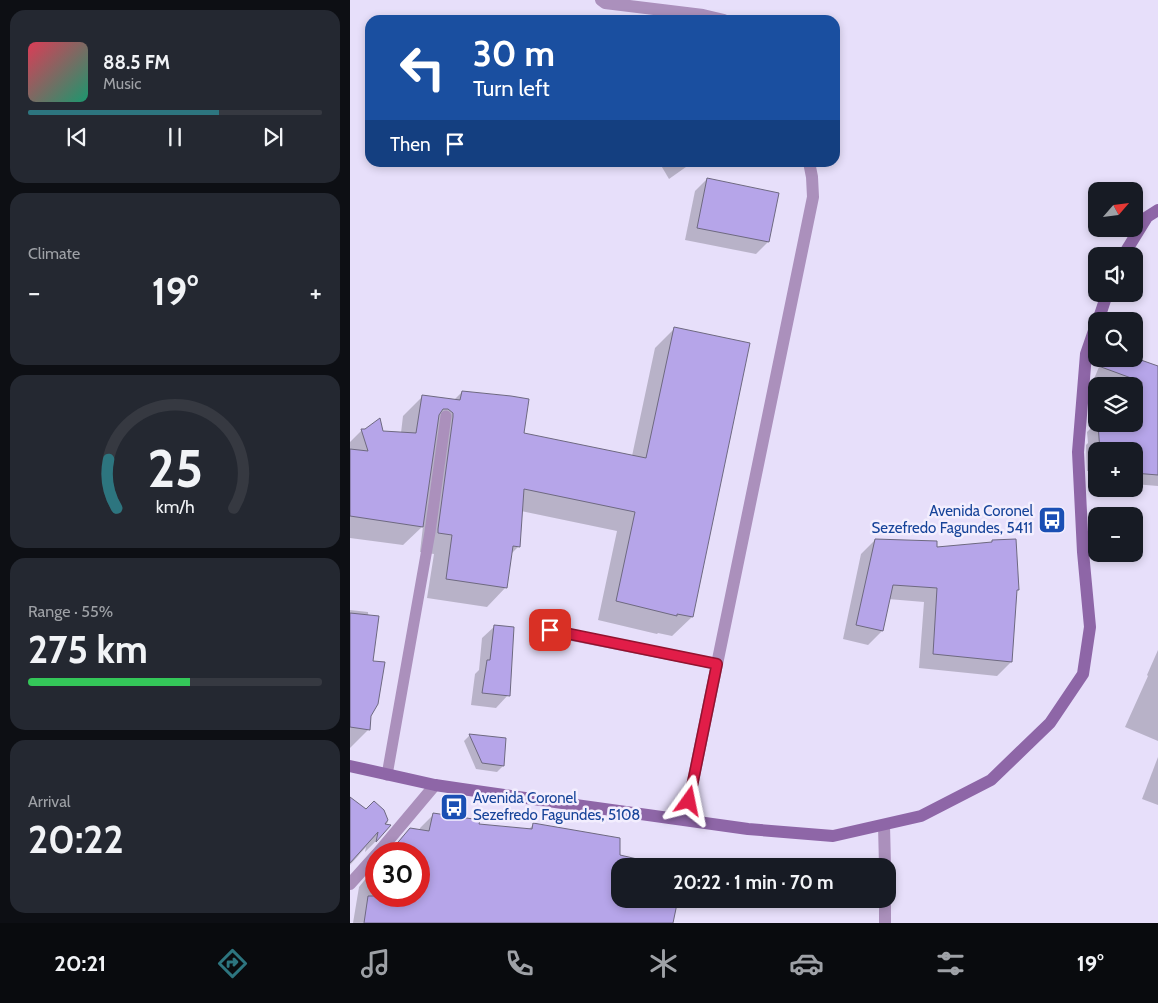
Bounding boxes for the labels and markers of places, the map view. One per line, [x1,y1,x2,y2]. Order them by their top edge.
place label: Avenida Coronel Sezefredo Fagundes, 5411 [872,502,1033,537]
bus stop icon: Avenida Coronel Sezefredo Fagundes, 5411 [1037,505,1067,535]
pin [529,609,571,651]
place label: Avenida Coronel Sezefredo Fagundes, 5108 [473,789,640,824]
bus stop icon: Avenida Coronel Sezefredo Fagundes, 5108 [439,792,469,822]

